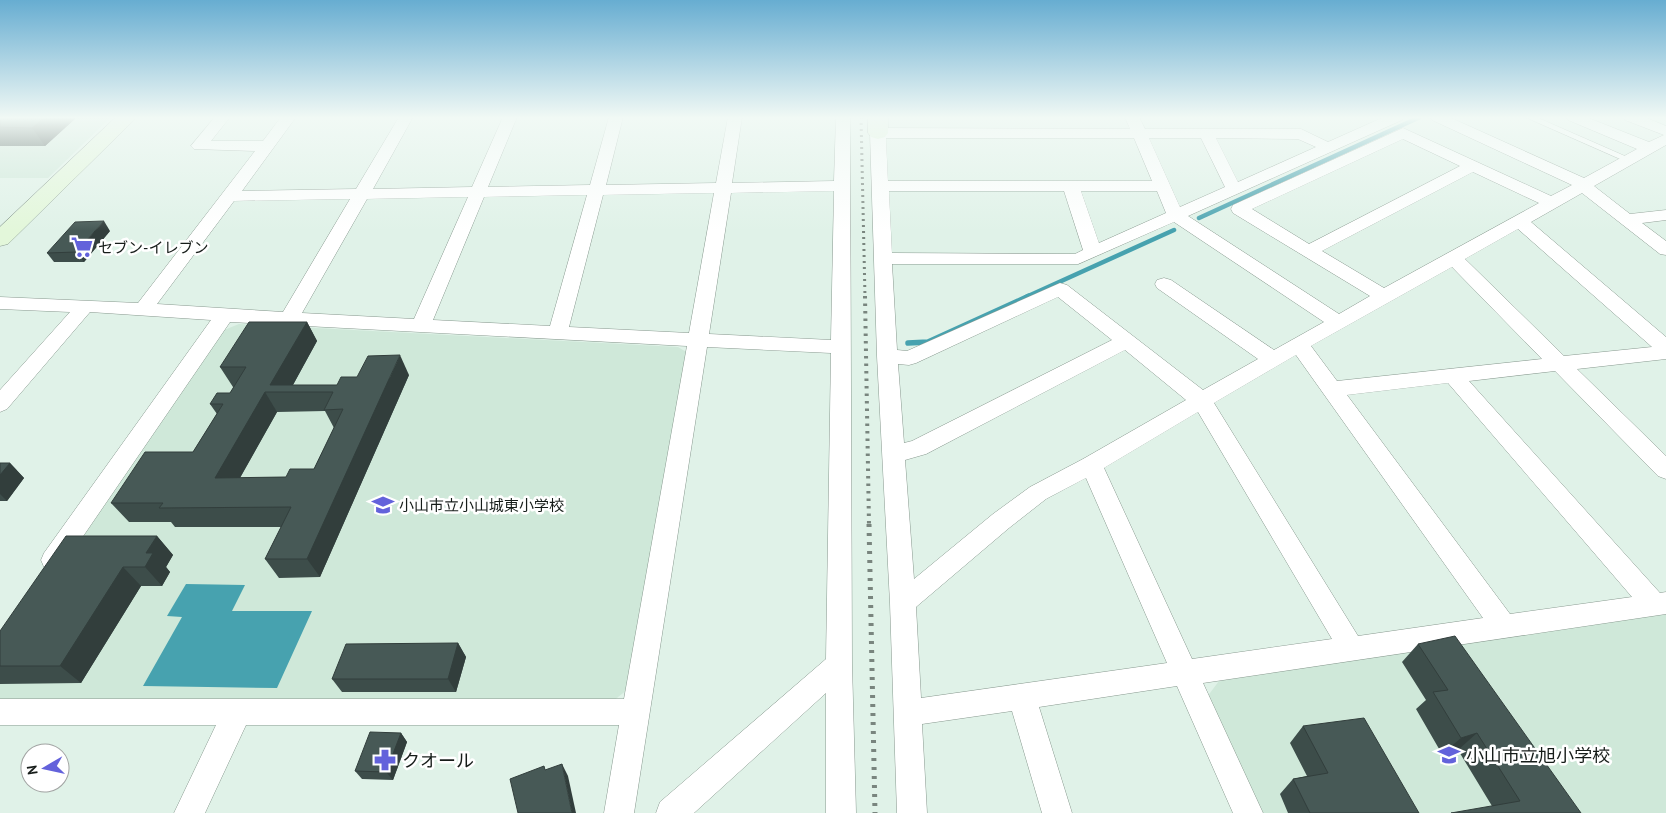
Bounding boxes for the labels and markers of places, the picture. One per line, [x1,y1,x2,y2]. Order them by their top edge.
supermarket icon: セブン-イレブン [69,234,95,260]
place label: セブン-イレブン [98,238,208,257]
school or university icon: 小山市立小山城東小学校 [370,492,396,518]
place label: 小山市立小山城東小学校 [399,496,564,515]
school or university icon: 小山市立旭小学校 [1436,742,1462,768]
place label: 小山市立旭小学校 [1466,744,1610,767]
pharmacy icon: クオール [372,747,398,773]
place label: クオール [402,749,474,772]

